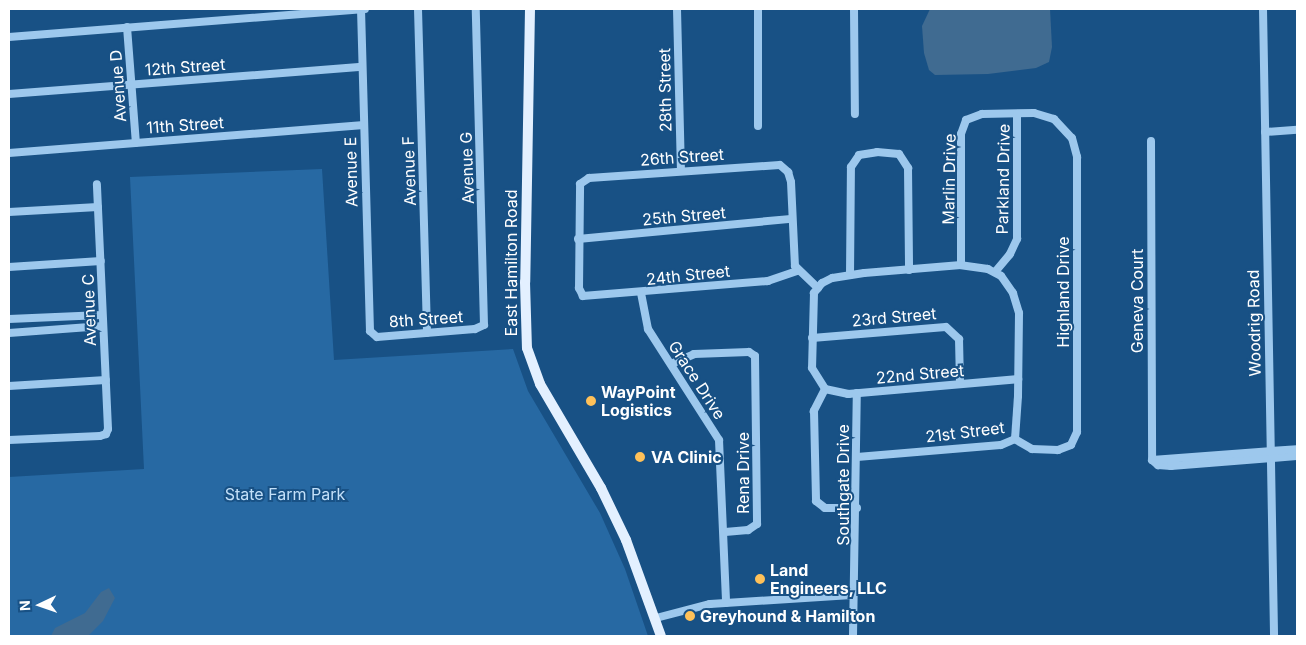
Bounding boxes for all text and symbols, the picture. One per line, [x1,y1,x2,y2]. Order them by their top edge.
street label: 28th Street [655,48,675,132]
street label: Avenue D [106,49,130,123]
street label: 12th Street [144,55,226,79]
street label: 11th Street [146,113,224,137]
street label: Parkland Drive [992,124,1014,234]
street label: Avenue G [456,131,478,205]
street label: Marlin Drive [939,133,959,225]
street label: Avenue F [398,136,420,206]
street label: Avenue E [341,137,361,207]
street label: 26th Street [639,144,725,170]
street label: East Hamilton Road [501,190,521,336]
street label: 25th Street [641,203,727,229]
street label: Highland Drive [1053,236,1073,348]
street label: Geneva Court [1127,249,1147,353]
street label: 24th Street [645,261,731,289]
street label: Woodrig Road [1243,269,1265,377]
street label: Avenue C [78,273,100,347]
street label: 23rd Street [851,304,937,330]
street label: 8th Street [388,307,464,331]
street label: Grace Drive [665,337,729,423]
street label: 22nd Street [875,361,965,387]
place label: WayPoint Logistics [601,382,676,420]
marker: WayPoint Logistics [585,395,597,407]
street label: 21st Street [924,418,1006,446]
street label: Southgate Drive [833,424,853,546]
street label: Rena Drive [733,432,753,514]
place label: VA Clinic [651,447,722,467]
marker: VA Clinic [633,450,647,464]
park label: State Farm Park [225,484,345,504]
place label: Land Engineers, LLC [770,560,887,598]
marker: Land Engineers, LLC [754,573,766,585]
north arrow [15,580,65,630]
text: N [16,600,33,612]
place label: Greyhound & Hamilton [700,606,875,626]
marker: Greyhound & Hamilton [684,610,696,622]

